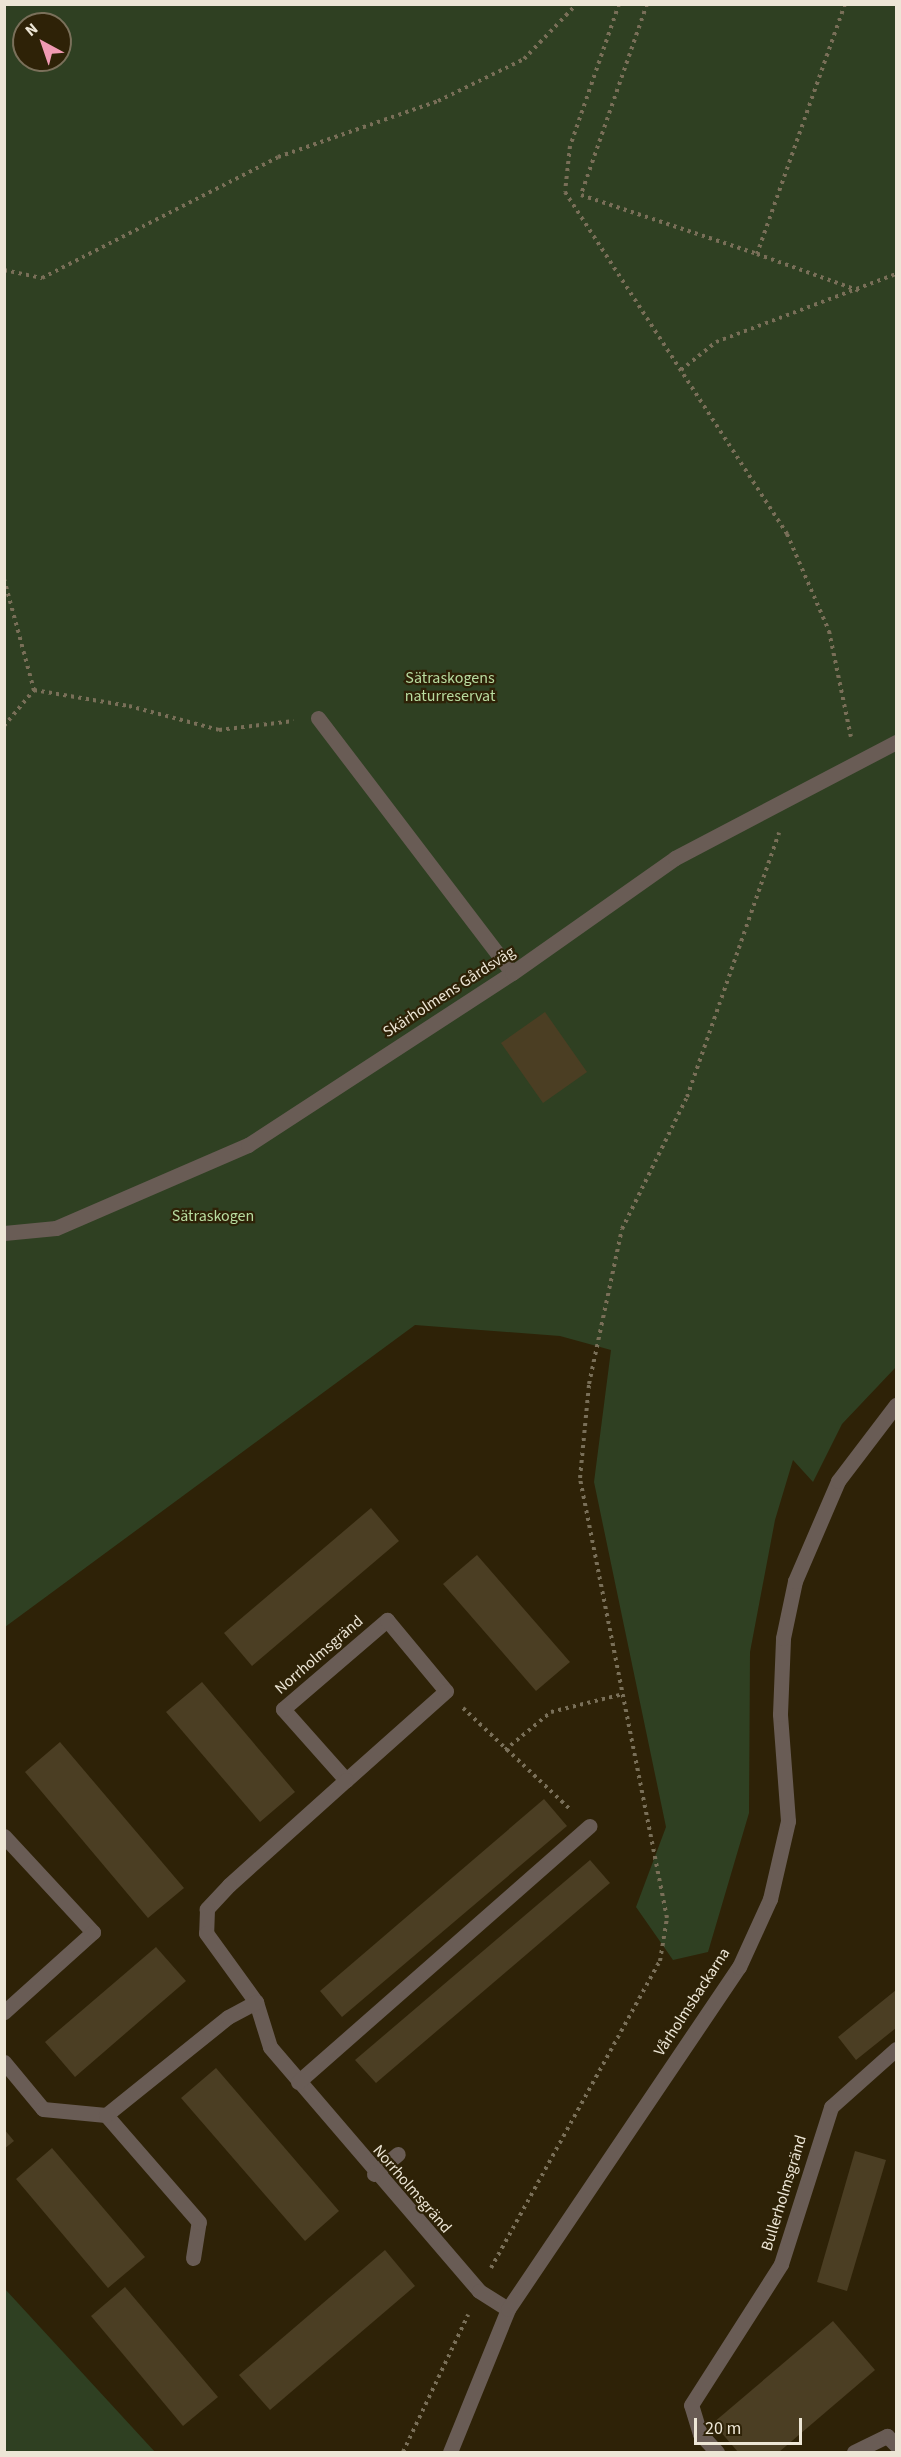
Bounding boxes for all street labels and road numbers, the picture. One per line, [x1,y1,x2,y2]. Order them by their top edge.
street label: Skärholmens Gårdsväg [379,942,519,1042]
street label: Norrholmsgränd [271,1612,367,1698]
street label: Vårholmsbackarna [650,1944,734,2060]
street label: Bullerholmsgränd [757,2133,811,2253]
street label: Norrholmsgränd [369,2141,455,2237]

